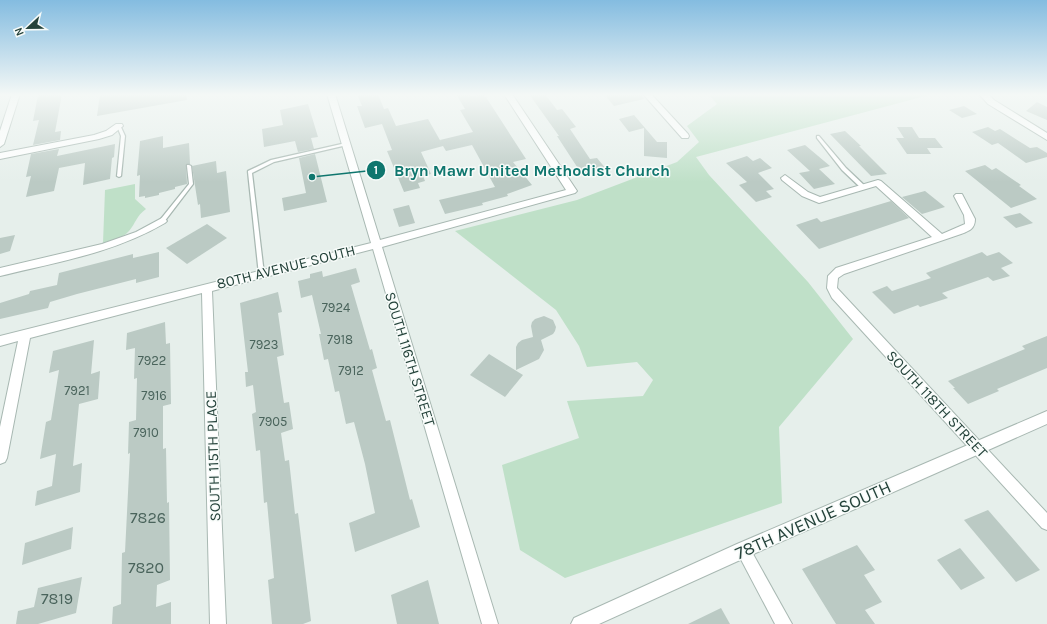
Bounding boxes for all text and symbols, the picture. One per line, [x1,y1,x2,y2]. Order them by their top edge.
north arrow [8,8,48,48]
text: N [12,25,27,38]
callout: Bryn Mawr United Methodist Church [366,156,678,184]
text: Bryn Mawr United Methodist Church [394,161,670,180]
text: 1 [374,163,378,177]
street label: 80TH AVENUE SOUTH [215,241,357,293]
street label: SOUTH 116TH STREET [381,290,439,429]
house number: 7924 [322,300,350,315]
house number: 7918 [327,332,353,347]
house number: 7923 [250,337,278,352]
street label: SOUTH 118TH STREET [883,347,992,462]
house number: 7922 [138,353,166,368]
house number: 7912 [338,363,364,378]
house number: 7921 [64,383,90,398]
house number: 7916 [141,388,167,403]
street label: SOUTH 115TH PLACE [202,390,224,522]
house number: 7905 [259,414,287,429]
house number: 7910 [133,425,159,440]
street label: 78TH AVENUE SOUTH [731,476,895,564]
house number: 7826 [130,508,166,527]
house number: 7820 [128,558,164,577]
house number: 7819 [41,589,73,608]

